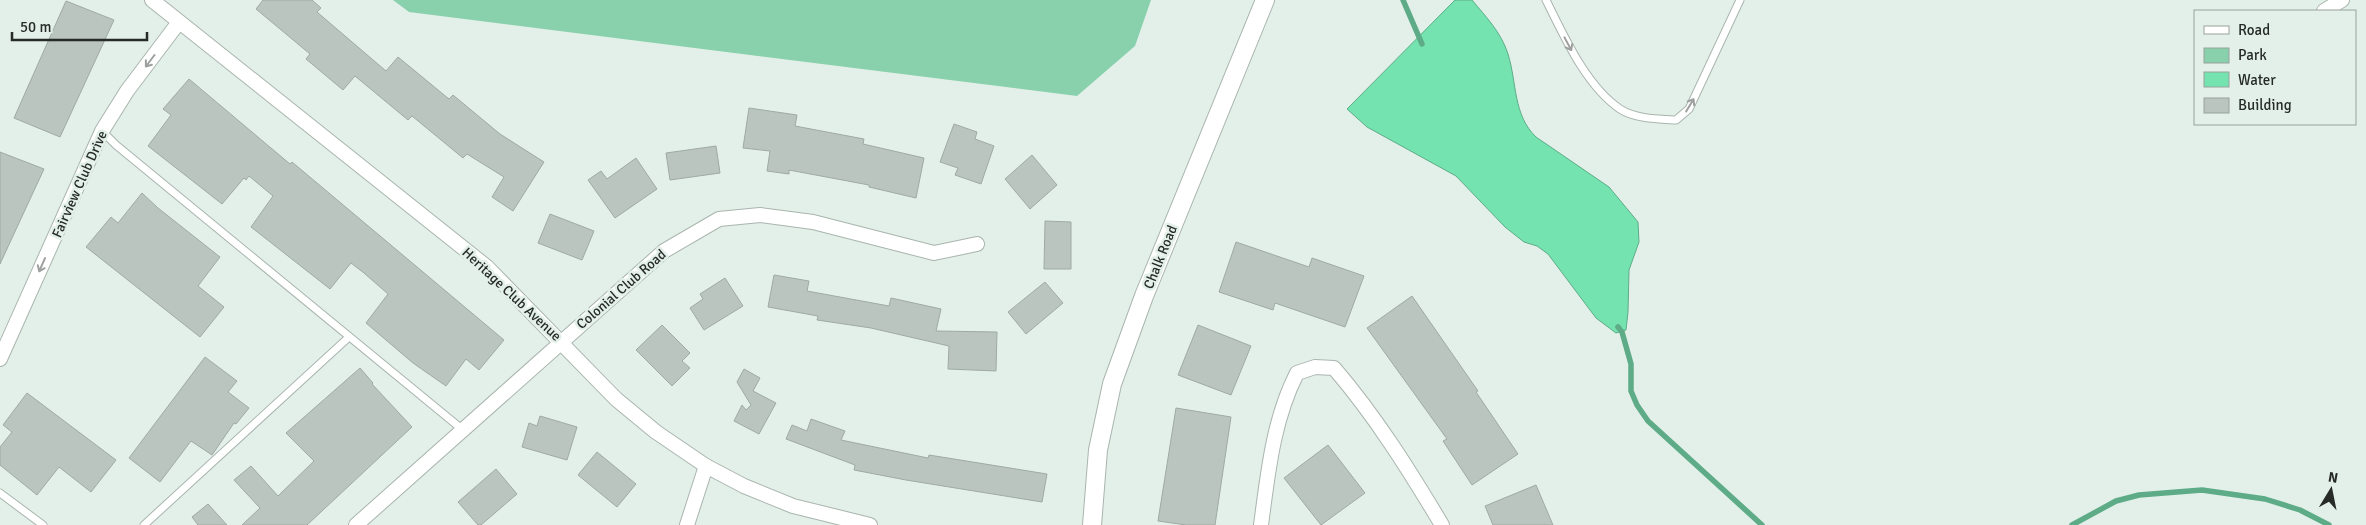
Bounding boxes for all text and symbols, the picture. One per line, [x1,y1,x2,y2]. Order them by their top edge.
scale bar [12,10,148,42]
legend [2194,10,2356,125]
text: 50 m [20,18,51,36]
text: Road [2238,21,2270,39]
one-way arrow [1563,36,1573,51]
text: Park [2238,46,2267,64]
one-way arrow [145,54,155,68]
text: Water [2238,71,2276,89]
text: Building [2238,96,2292,114]
one-way arrow [1685,98,1695,112]
street label: Fairview Club Drive [48,128,111,240]
street label: Chalk Road [1140,223,1181,292]
street label: Heritage Club Avenue [459,244,565,345]
street label: Colonial Club Road [573,246,670,333]
one-way arrow [36,257,46,272]
north arrow [2306,465,2356,515]
text: N [2327,468,2339,487]

